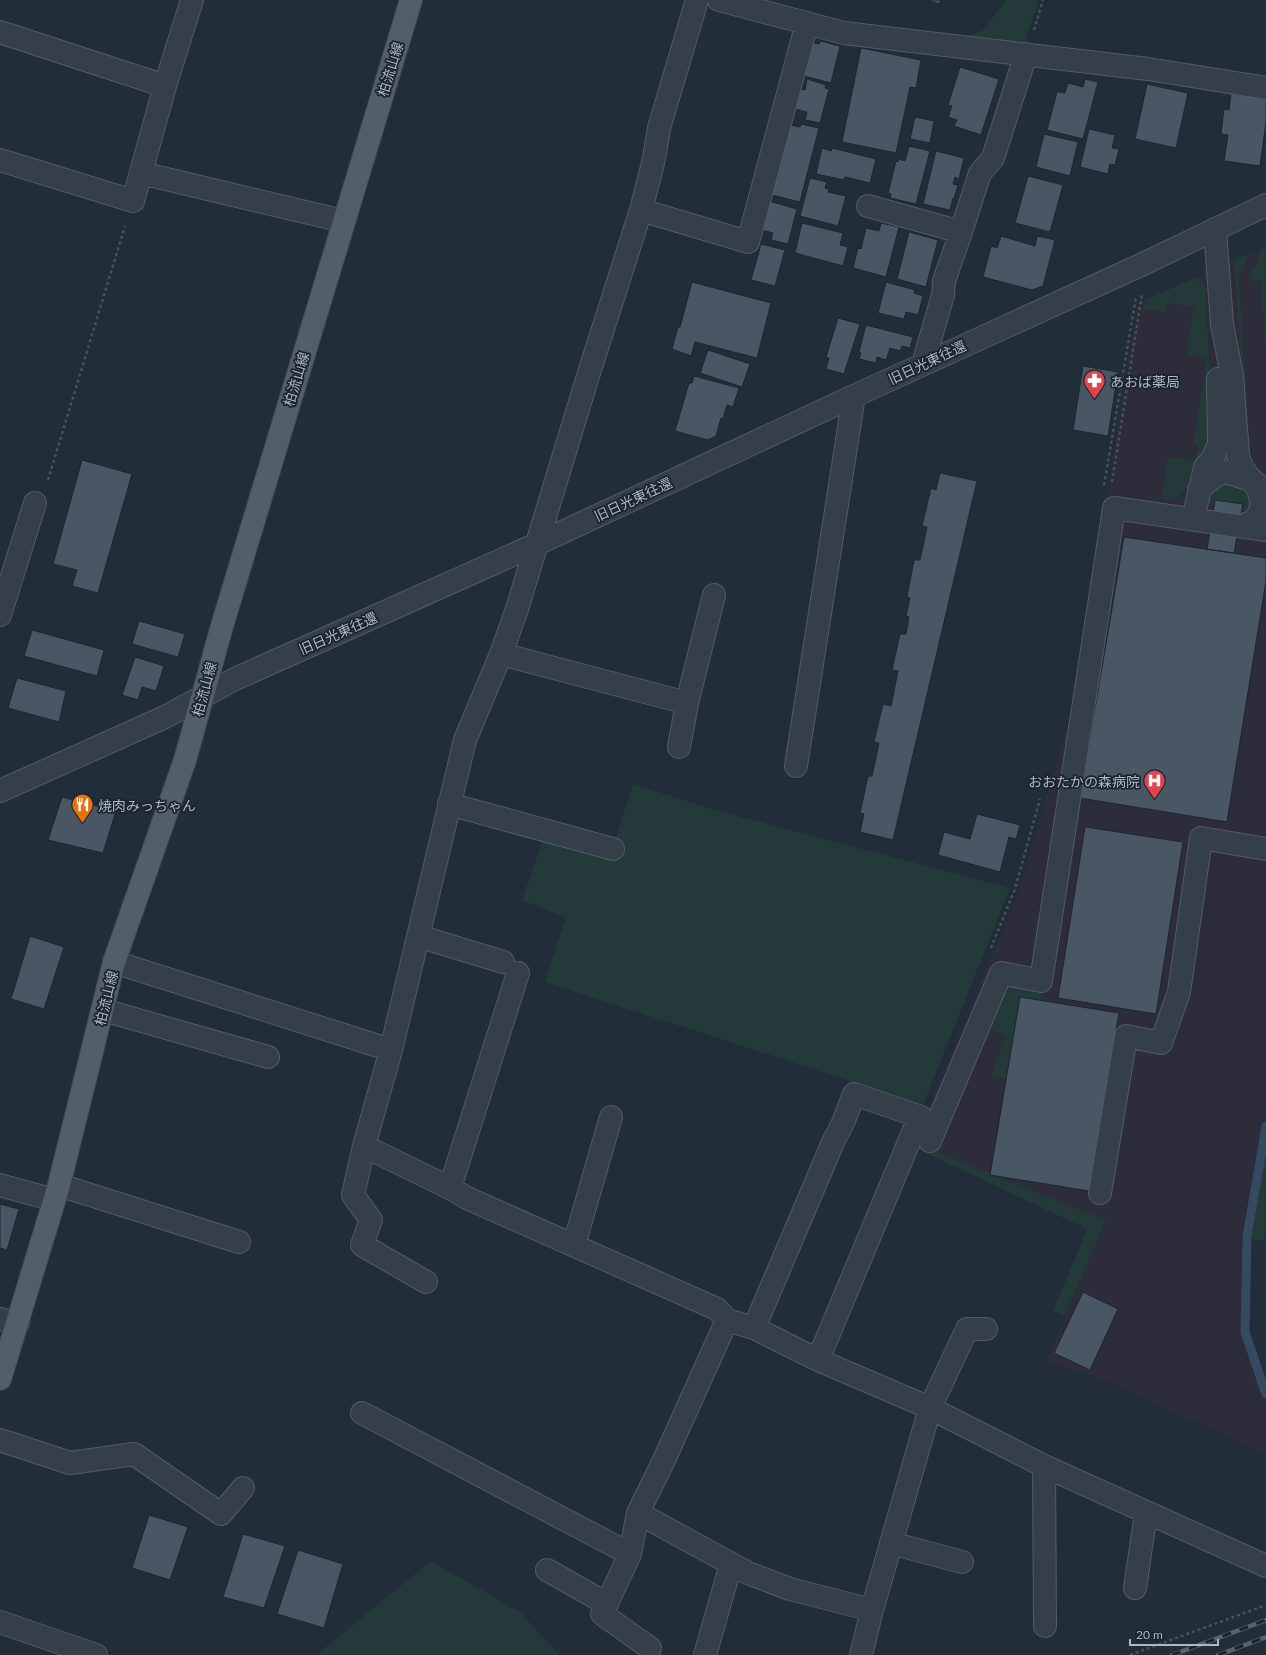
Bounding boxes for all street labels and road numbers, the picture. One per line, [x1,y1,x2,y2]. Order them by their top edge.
street label: 柏流山線 [374,40,406,98]
street label: 旧日光東往還 [885,337,969,387]
street label: 柏流山線 [280,350,312,408]
street label: 旧日光東往還 [591,474,675,524]
street label: 旧日光東往還 [296,608,380,658]
street label: 柏流山線 [189,660,219,718]
street label: 柏流山線 [91,969,121,1027]

